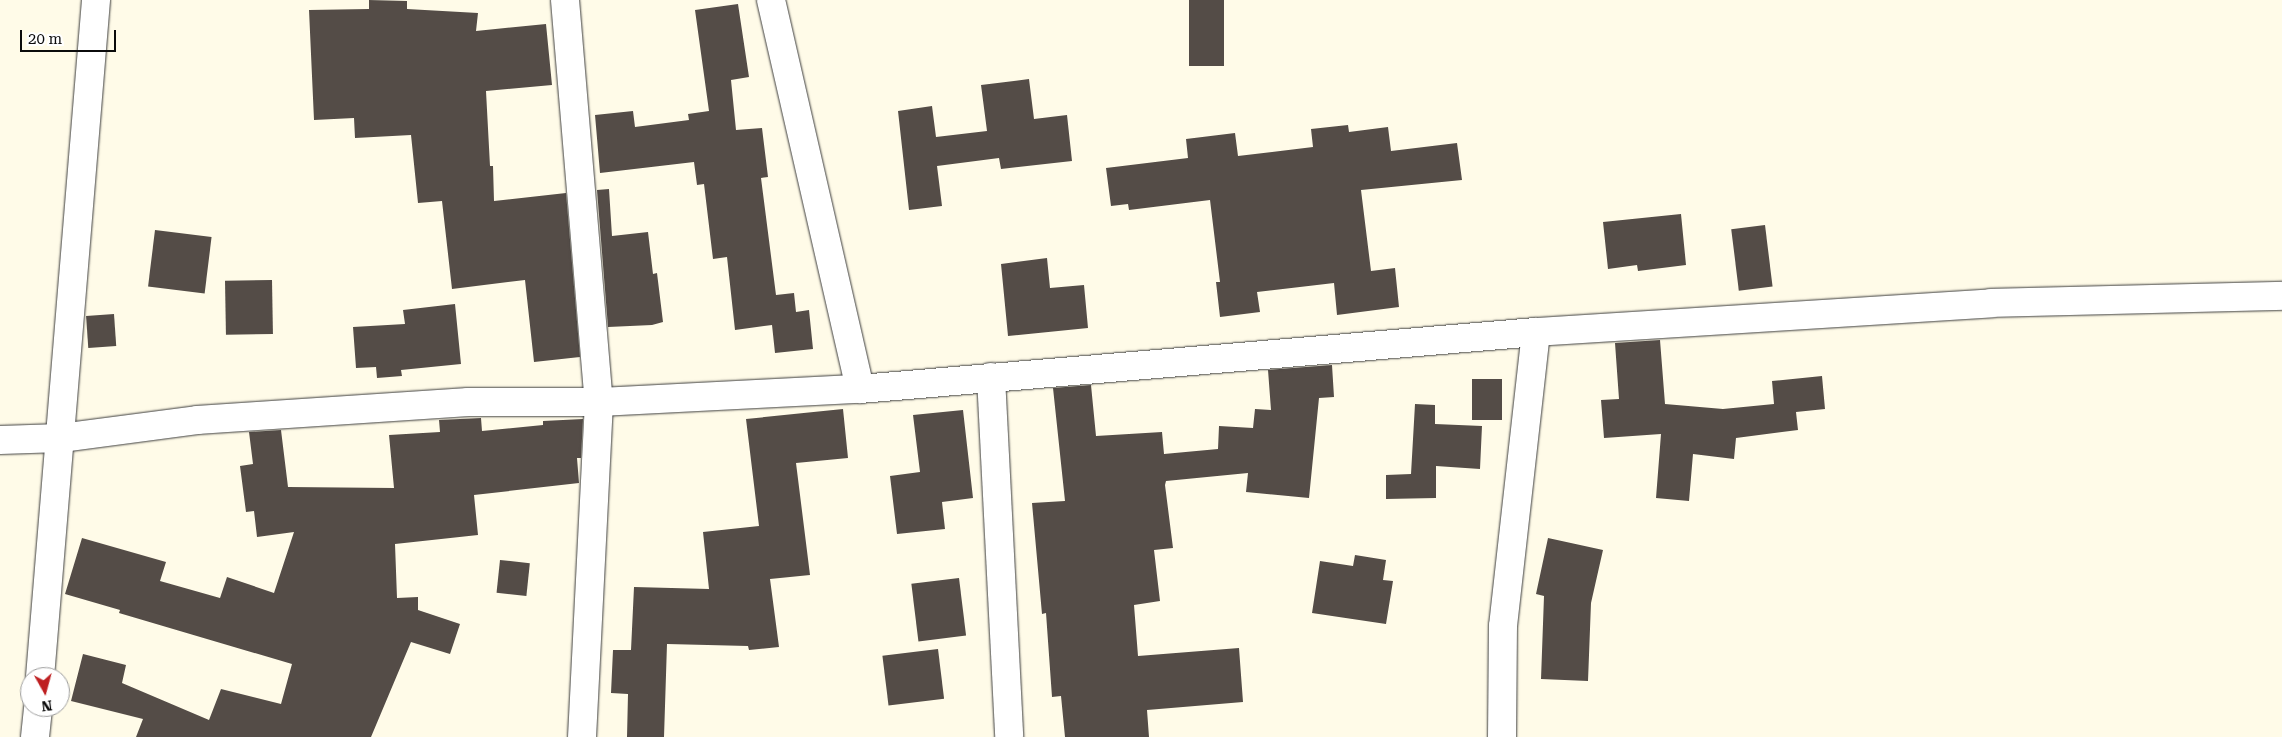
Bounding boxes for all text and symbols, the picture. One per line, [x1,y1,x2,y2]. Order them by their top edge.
scale bar [22,20,119,52]
text: 20 m [28,30,62,48]
north arrow [20,667,70,717]
text: N [40,697,53,714]

